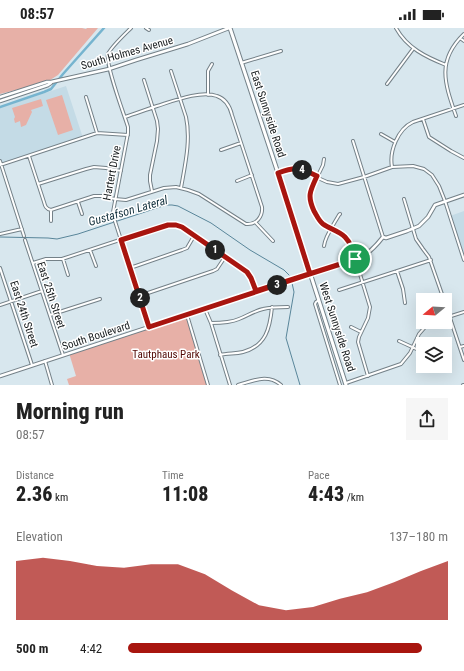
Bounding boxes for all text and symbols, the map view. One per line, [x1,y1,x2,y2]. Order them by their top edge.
text: 08:57 [20,5,54,23]
street label: South Holmes Avenue [79,34,175,72]
street label: East Sunnyside Road [248,69,288,159]
street label: Hartert Drive [100,145,124,201]
pin: 4 [292,160,312,180]
text: 4 [299,163,305,176]
water label: Gustafson Lateral [87,193,169,229]
pin: 1 [205,240,225,260]
pin [338,242,372,276]
text: 1 [212,243,218,256]
icon: arrive [344,248,366,270]
street label: East 25th Street [34,260,68,330]
pin: 3 [267,275,287,295]
text: 3 [274,278,280,291]
street label: East 24th Street [7,279,41,349]
street label: West Sunnyside Road [316,281,358,373]
pin: 2 [130,288,150,308]
text: 2 [137,291,143,304]
north arrow [416,293,452,329]
map controls [416,293,452,373]
street label: South Boulevard [60,319,132,353]
button: layers [416,337,452,373]
park label: Tautphaus Park [132,348,200,361]
button: share [406,398,448,440]
text: Morning run [16,399,124,424]
text: 08:57 [16,427,45,442]
text: Distance [16,469,54,482]
text: Time [162,469,184,482]
text: Pace [308,469,330,482]
text: 2.36 [16,482,52,506]
text: 11:08 [162,482,208,506]
text: 4:43 [308,482,344,506]
text: km [52,491,68,504]
text: /km [344,491,364,504]
text: Elevation [16,529,63,544]
text: 137–180 m [389,529,448,544]
text: 500 m [16,641,48,656]
text: 4:42 [80,641,102,656]

